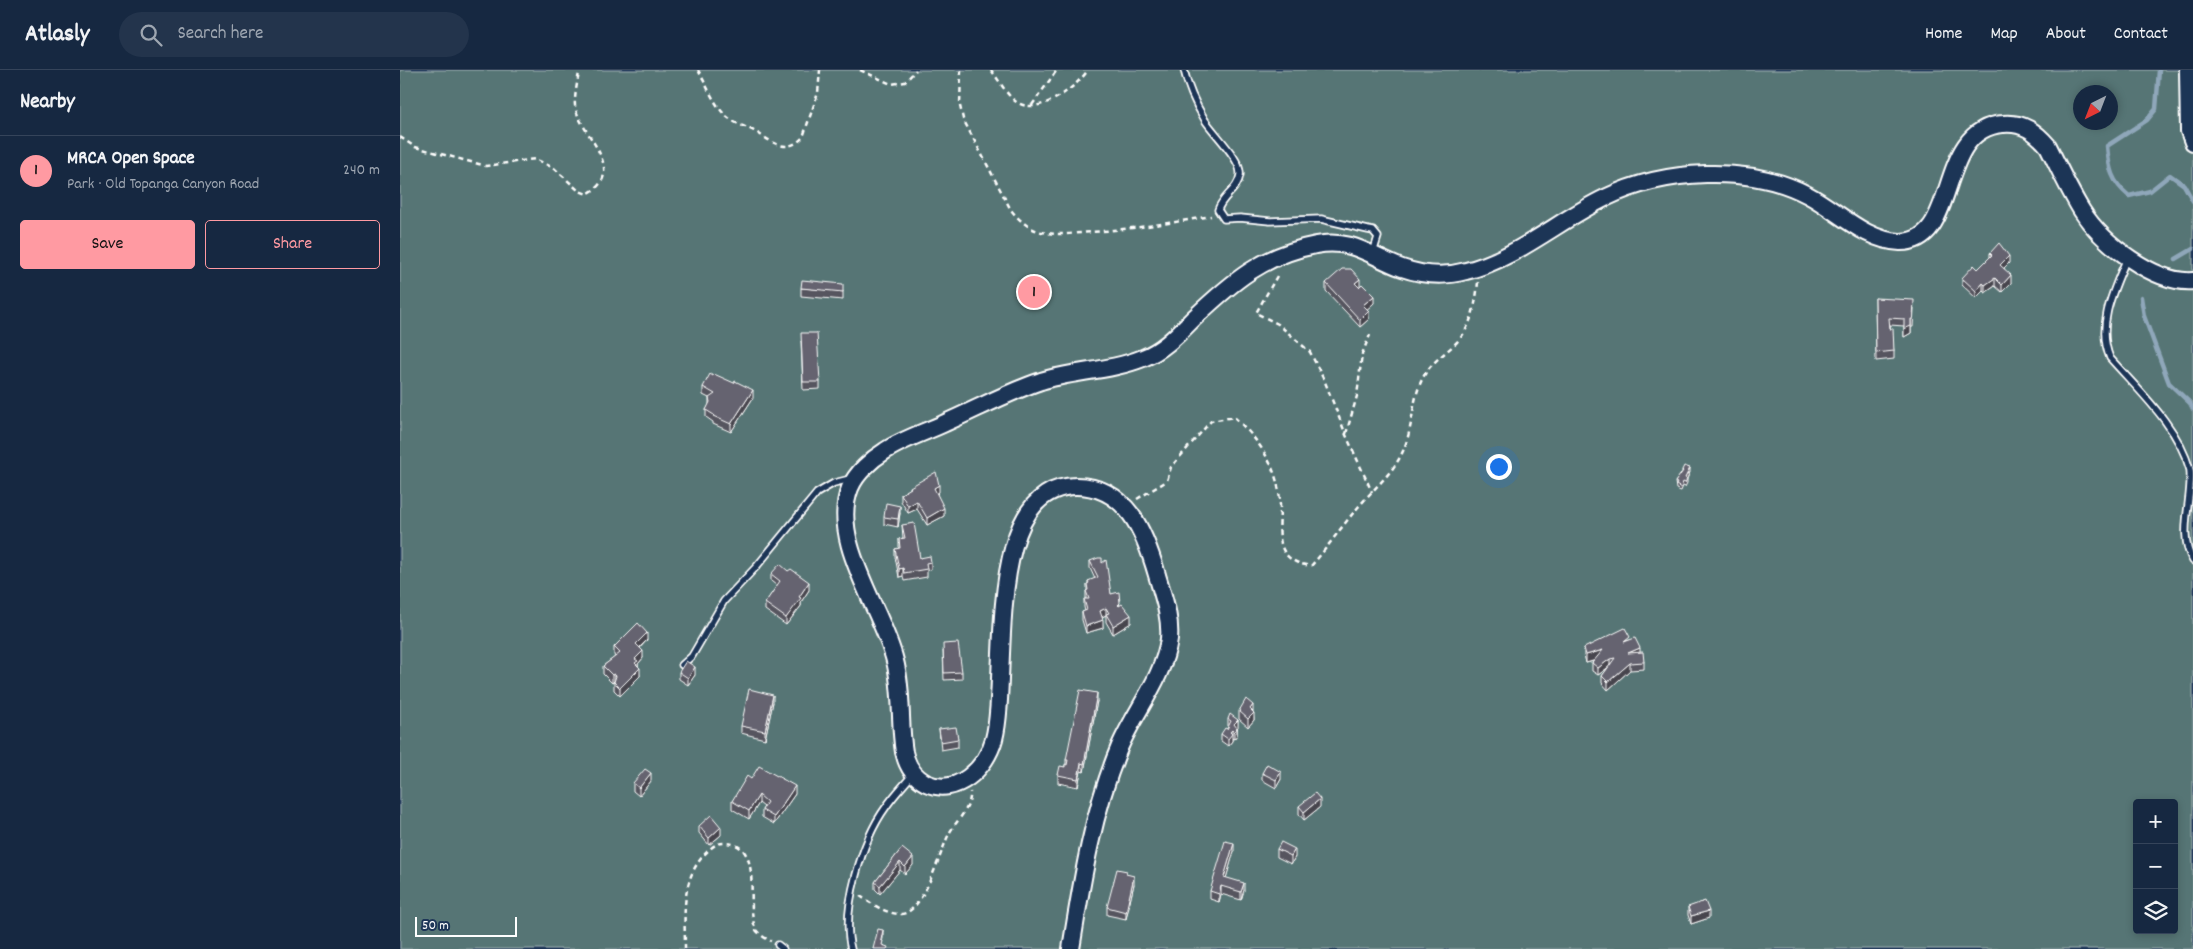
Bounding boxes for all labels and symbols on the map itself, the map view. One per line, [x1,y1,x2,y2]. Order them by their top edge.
north arrow [2073,85,2118,130]
pin: 1 [1018,273,1050,311]
your location [1486,454,1512,480]
scale bar [415,914,518,937]

